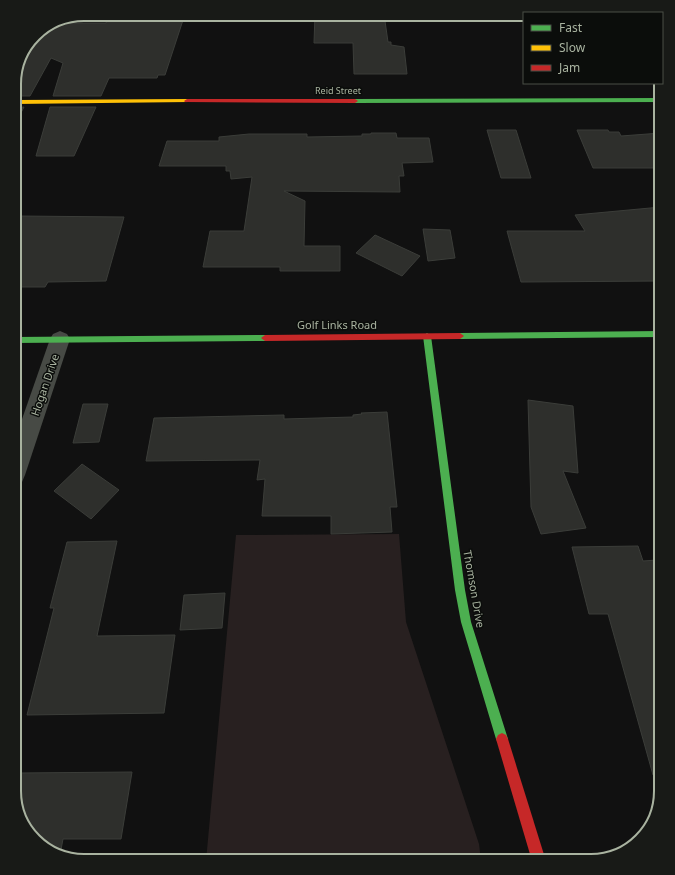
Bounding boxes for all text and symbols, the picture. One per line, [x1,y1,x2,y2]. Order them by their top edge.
legend [523,12,663,84]
text: Fast [559,19,583,36]
text: Slow [559,39,586,56]
text: Jam [558,59,580,76]
street label: Reid Street [315,84,362,97]
street label: Golf Links Road [297,317,377,332]
street label: Hogan Drive [27,352,62,418]
street label: Thomson Drive [460,549,489,629]

